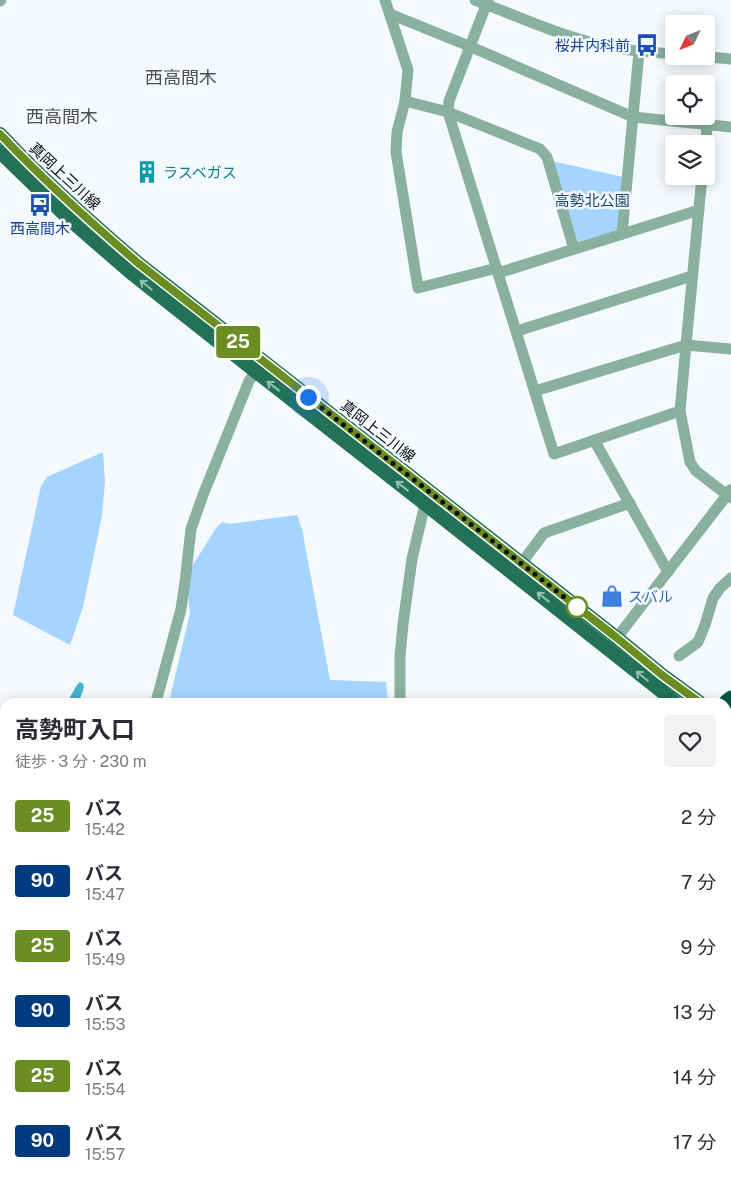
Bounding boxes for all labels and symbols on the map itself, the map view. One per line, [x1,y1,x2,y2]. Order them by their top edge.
north arrow [665,15,715,65]
bus stop icon: 桜井内科前 [634,32,660,58]
place label: 桜井内科前 [555,37,630,54]
district label: 西高間木 [145,67,217,88]
district label: 西高間木 [26,106,98,127]
street label: 真岡上三川線 [26,139,104,213]
building icon: ラスベガス [134,159,160,185]
place label: ラスベガス [163,164,237,181]
bus stop icon: 西高間木 [27,192,53,218]
park label: 高勢北公園 [554,192,630,209]
place label: 西高間木 [10,220,70,237]
one-way arrow [140,279,153,290]
line badge: 25 [216,326,260,358]
one-way arrow [267,381,280,392]
your location [296,385,321,410]
street label: 真岡上三川線 [337,397,419,465]
one-way arrow [395,480,408,491]
shop icon: スバル [599,583,625,609]
place label: スバル [628,588,673,605]
one-way arrow [537,592,550,603]
unlabelled marker [566,596,588,618]
one-way arrow [635,671,649,681]

